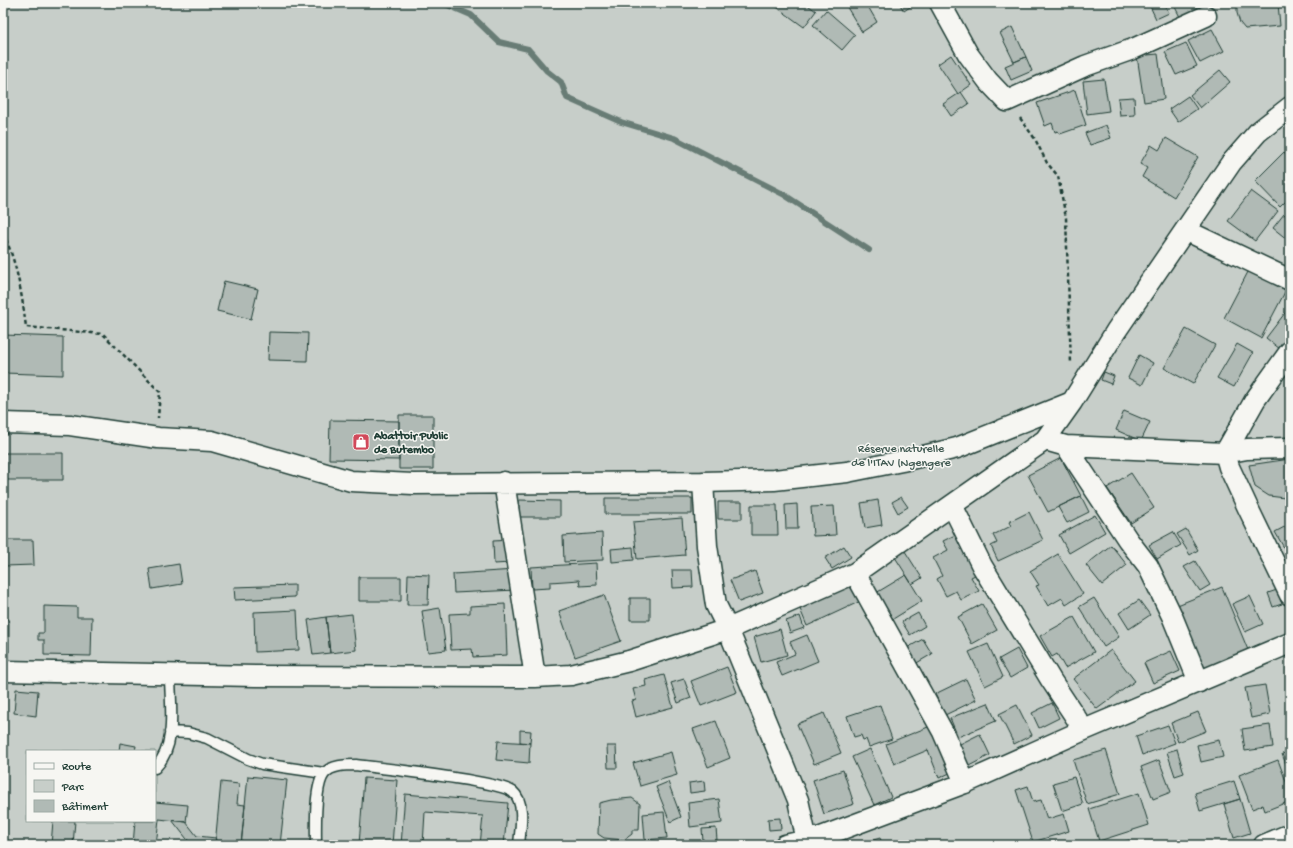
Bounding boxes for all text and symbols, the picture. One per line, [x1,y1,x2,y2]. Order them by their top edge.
place label: Abattoir Public de Butembo [373,430,449,458]
shop icon: Abattoir Public de Butembo [351,432,371,452]
park label: Réserve naturelle de l'ITAV (Ngengere [851,443,951,471]
legend [26,750,156,822]
text: Route [62,761,92,775]
text: Parc [61,781,85,795]
text: Bâtiment [61,801,109,815]

